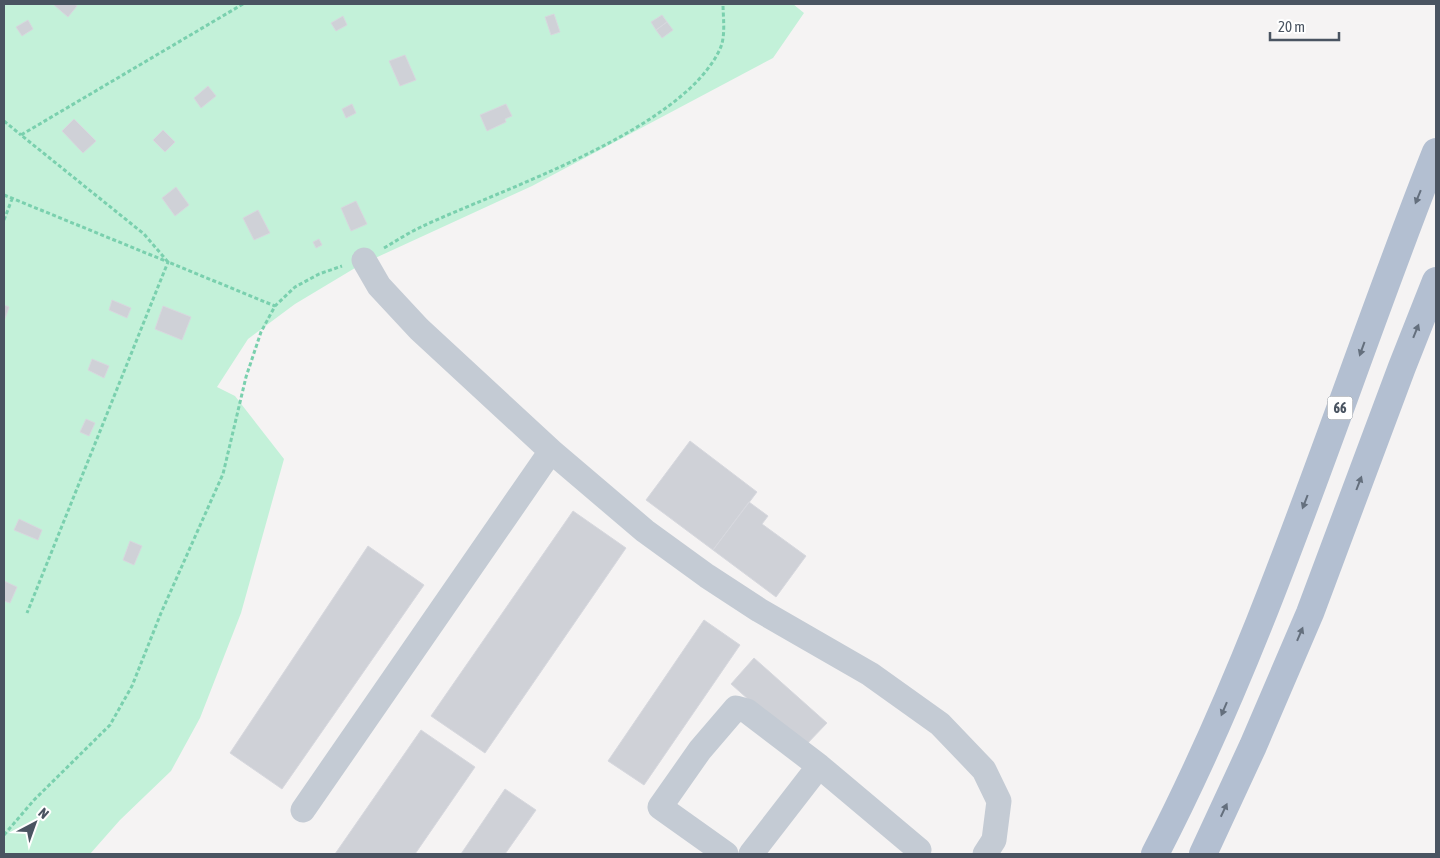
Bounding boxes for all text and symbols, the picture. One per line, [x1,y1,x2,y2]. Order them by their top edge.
scale bar [1270,10,1339,42]
text: 20 m [1278,18,1305,35]
one-way arrow [1414,190,1422,205]
one-way arrow [1413,323,1421,338]
one-way arrow [1358,342,1366,357]
road number: 66 [1328,396,1352,419]
one-way arrow [1356,475,1363,490]
one-way arrow [1301,494,1308,509]
one-way arrow [1297,627,1305,641]
one-way arrow [1219,702,1227,716]
north arrow [10,798,60,848]
one-way arrow [1220,803,1228,818]
text: N [35,804,52,822]

